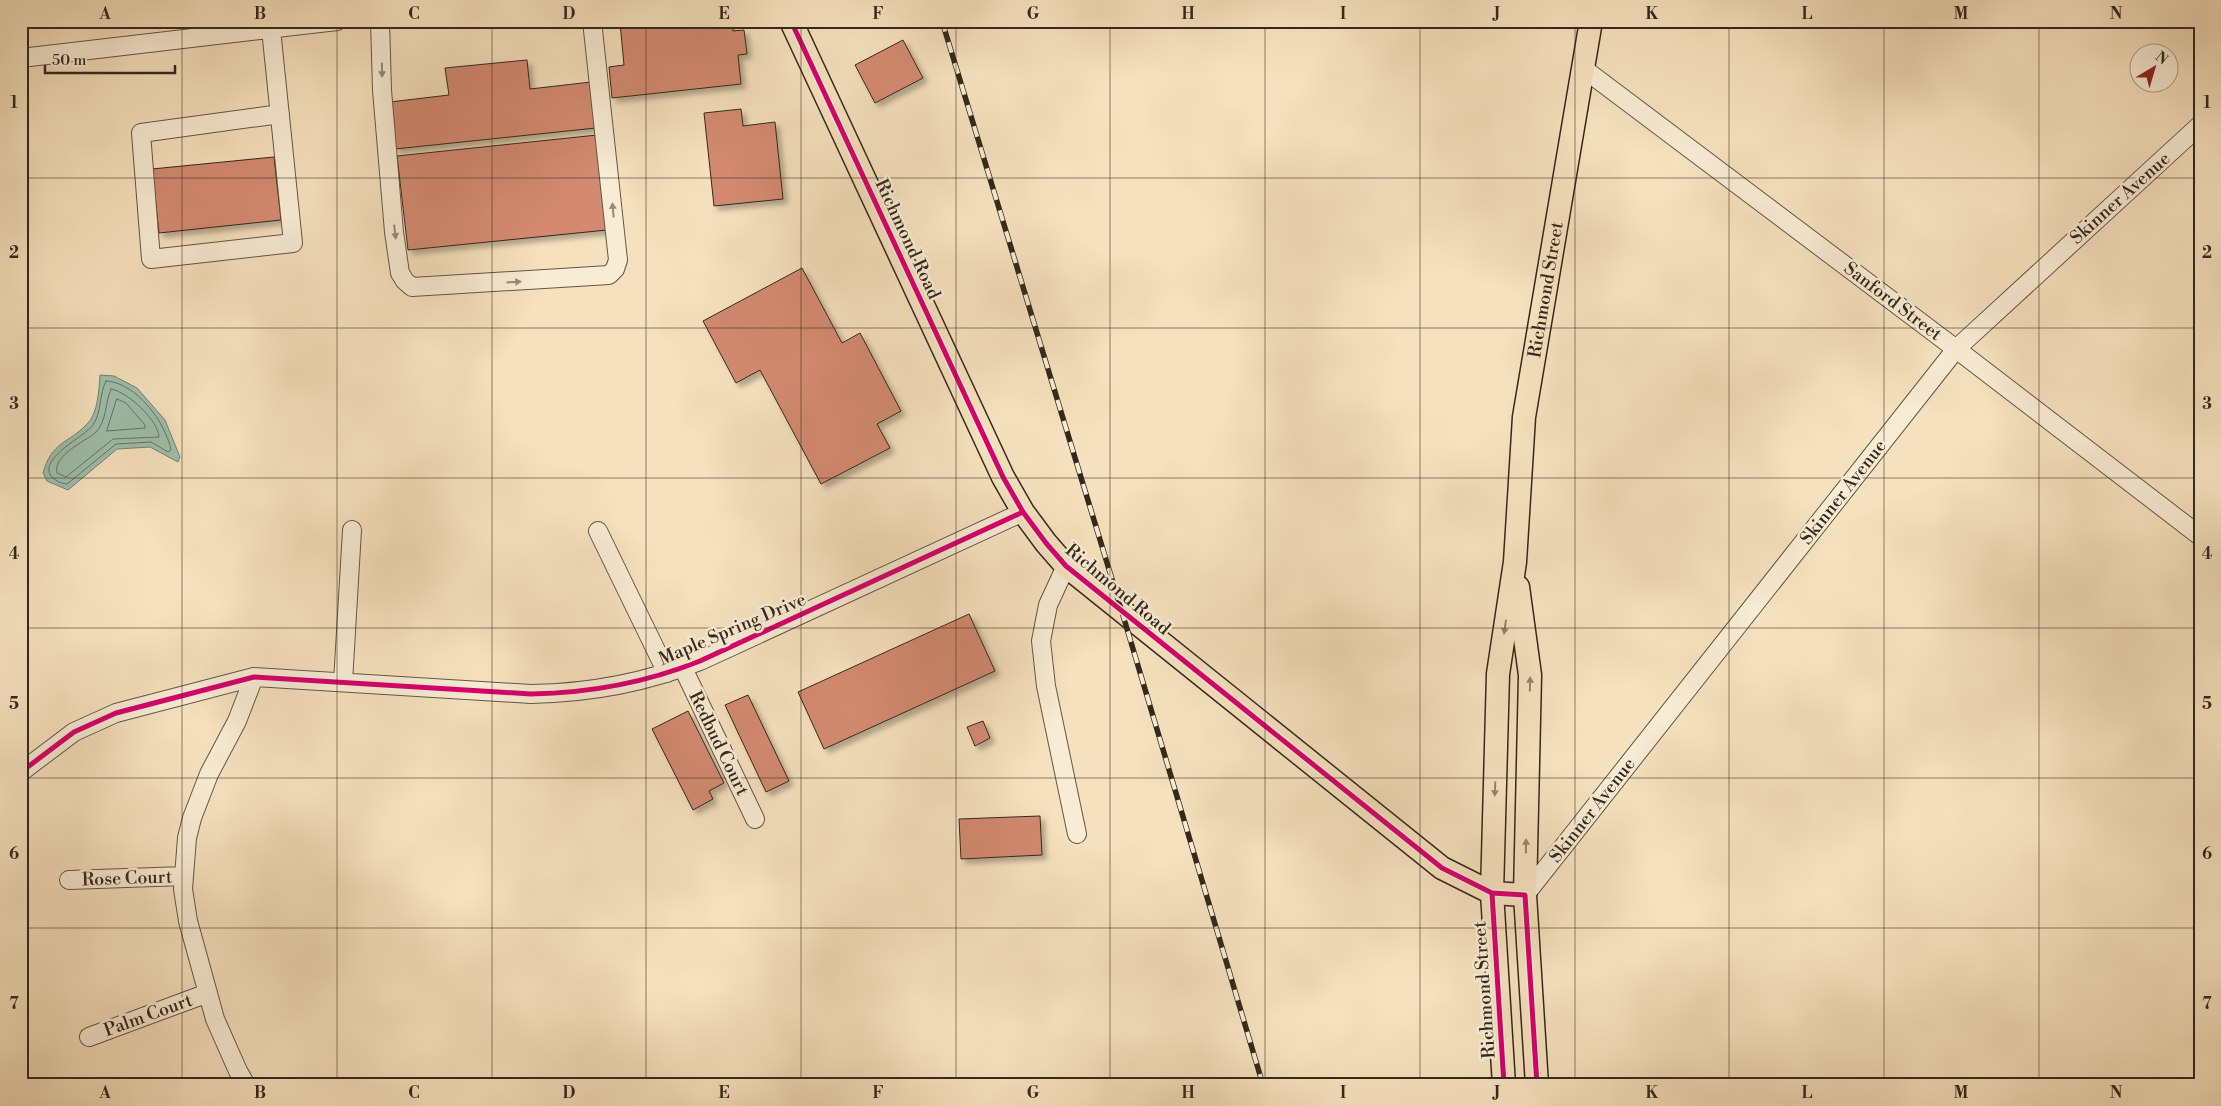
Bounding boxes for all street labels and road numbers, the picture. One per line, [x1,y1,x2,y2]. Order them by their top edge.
street label: Skinner Avenue [2065,147,2175,249]
street label: Richmond Road [870,175,946,304]
street label: Richmond Street [1523,220,1569,360]
street label: Sanford Street [1839,257,1947,346]
street label: Skinner Avenue [1795,435,1892,549]
street label: Richmond Road [1060,539,1176,641]
street label: Maple Spring Drive [655,588,809,671]
street label: Redbud Court [683,687,754,800]
street label: Skinner Avenue [1544,753,1641,867]
street label: Rose Court [81,865,173,892]
street label: Richmond Street [1468,920,1501,1059]
street label: Palm Court [101,989,196,1042]

